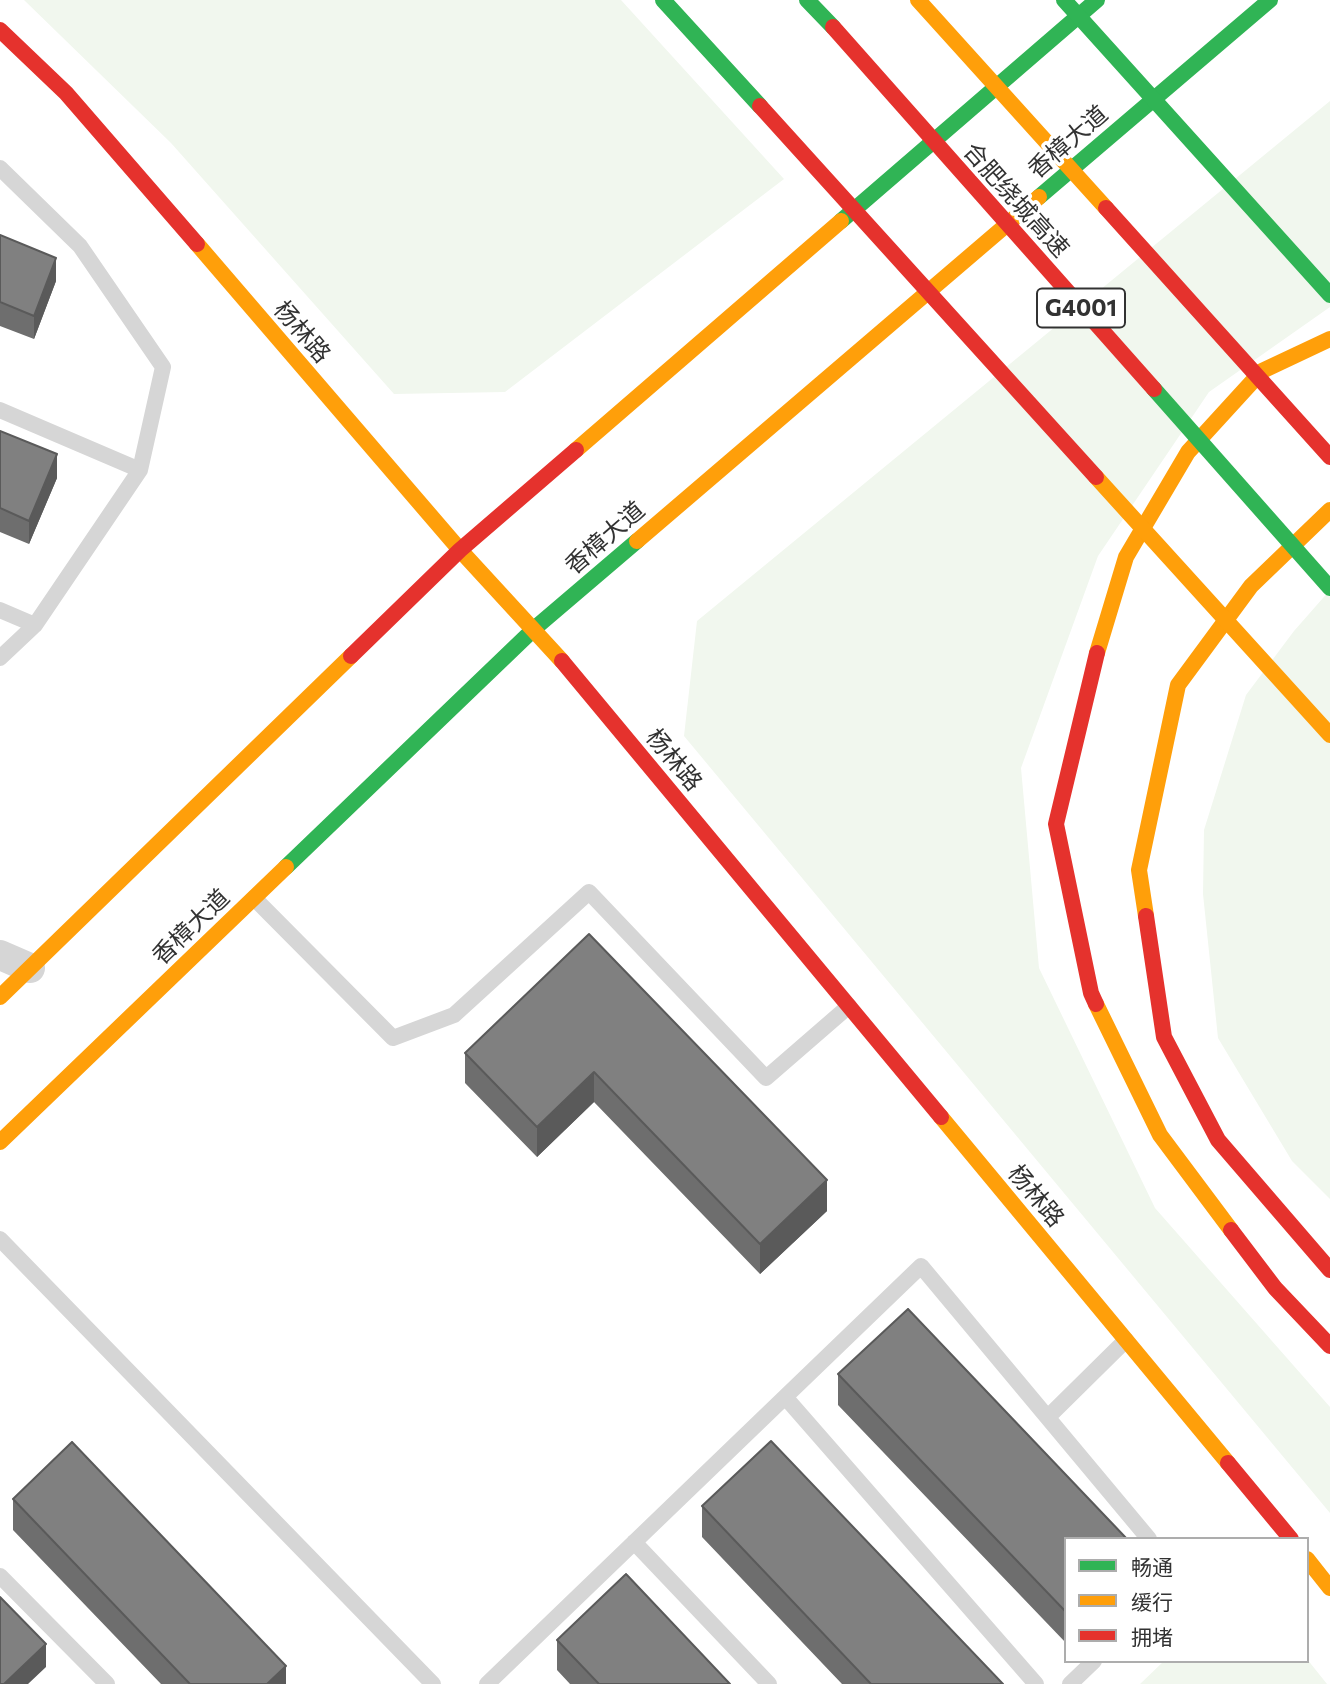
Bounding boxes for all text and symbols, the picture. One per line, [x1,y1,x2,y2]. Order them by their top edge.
street label: 香樟大道 [1022,100,1114,184]
street label: 合肥绕城高速 [957,137,1075,263]
road number: G4001 [1037,288,1125,328]
street label: 杨林路 [268,295,336,369]
street label: 香樟大道 [559,496,651,580]
street label: 杨林路 [640,723,708,797]
street label: 香樟大道 [146,883,236,971]
street label: 杨林路 [1002,1159,1070,1233]
legend [1064,1537,1309,1663]
text: 畅通 [1131,1554,1173,1579]
text: 缓行 [1131,1589,1173,1614]
text: 拥堵 [1131,1624,1173,1649]

